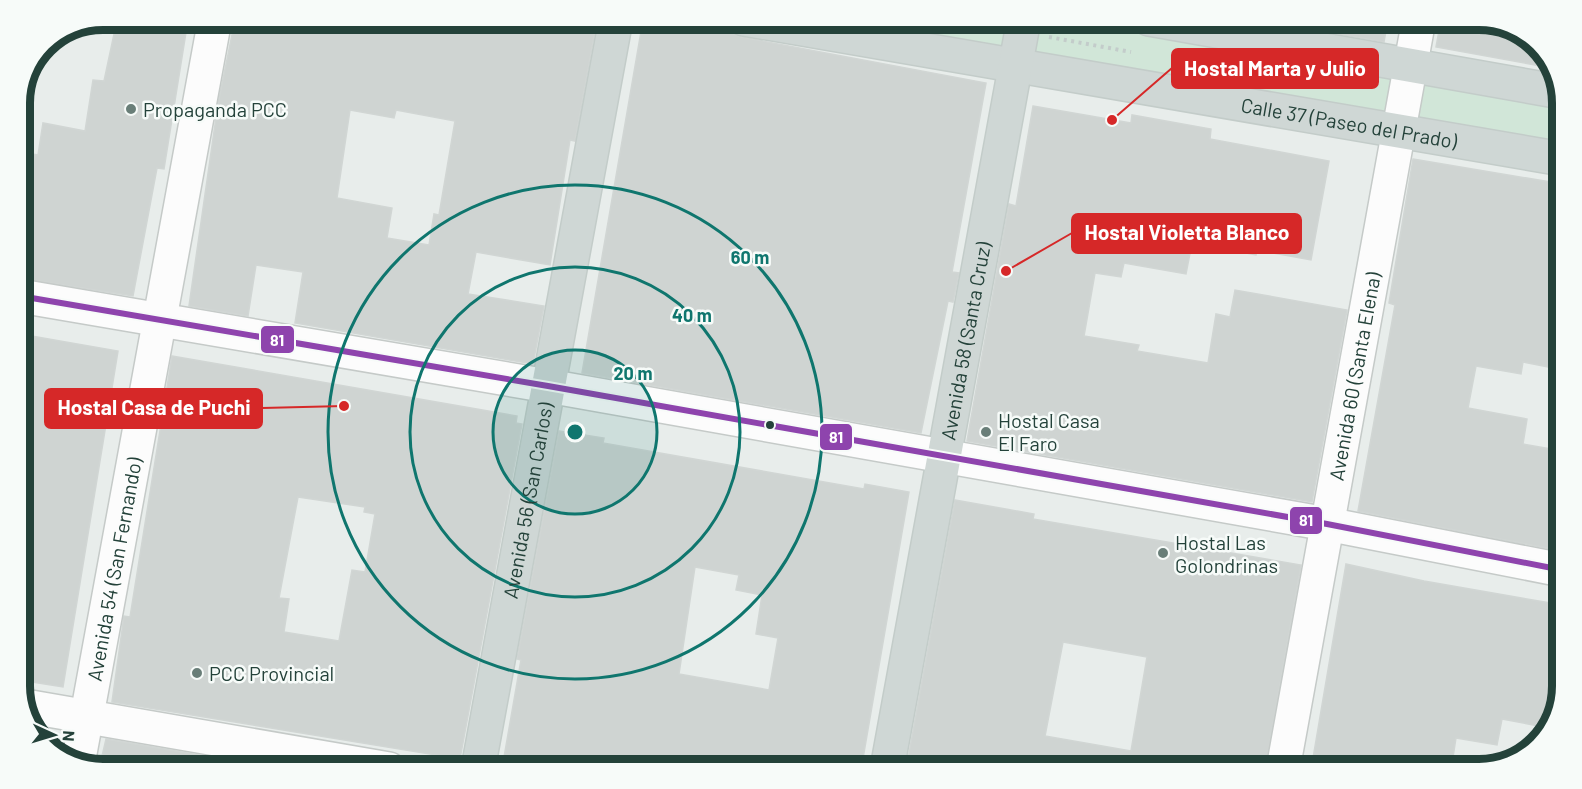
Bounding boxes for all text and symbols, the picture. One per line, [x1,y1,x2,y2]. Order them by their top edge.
callout: Hostal Marta y Julio [1172,49,1378,88]
text: Hostal Marta y Julio [1184,55,1366,80]
street label: Calle 37 (Paseo del Prado) [1239,92,1460,153]
place label: Propaganda PCC [143,97,287,121]
marker: Propaganda PCC [124,102,138,116]
callout: Hostal Violetta Blanco [1072,214,1301,253]
text: Hostal Violetta Blanco [1084,219,1290,244]
street label: Avenida 58 (Santa Cruz) [935,239,995,442]
text: 60 m [731,246,769,268]
street label: Avenida 60 (Santa Elena) [1324,270,1385,482]
text: 40 m [672,304,712,326]
line badge: 81 [260,325,295,354]
text: 81 [270,330,284,349]
text: 20 m [614,362,652,384]
callout: Hostal Casa de Puchi [45,389,262,428]
text: Hostal Casa de Puchi [57,394,251,419]
street label: Avenida 56 (San Carlos) [498,400,557,600]
place label: Hostal Casa El Faro [998,408,1100,455]
unlabelled marker [764,419,776,431]
centre of rings [565,422,585,442]
line badge: 81 [819,423,853,451]
marker: Hostal Casa El Faro [979,425,993,439]
text: 81 [829,427,843,446]
street label: Avenida 54 (San Fernando) [81,455,146,683]
line badge: 81 [1289,506,1323,535]
text: 81 [1299,510,1313,529]
place label: Hostal Las Golondrinas [1175,530,1278,577]
marker: Hostal Las Golondrinas [1156,546,1170,560]
place label: PCC Provincial [209,661,334,685]
marker: PCC Provincial [190,666,204,680]
north arrow [24,705,84,765]
text: N [60,730,79,742]

